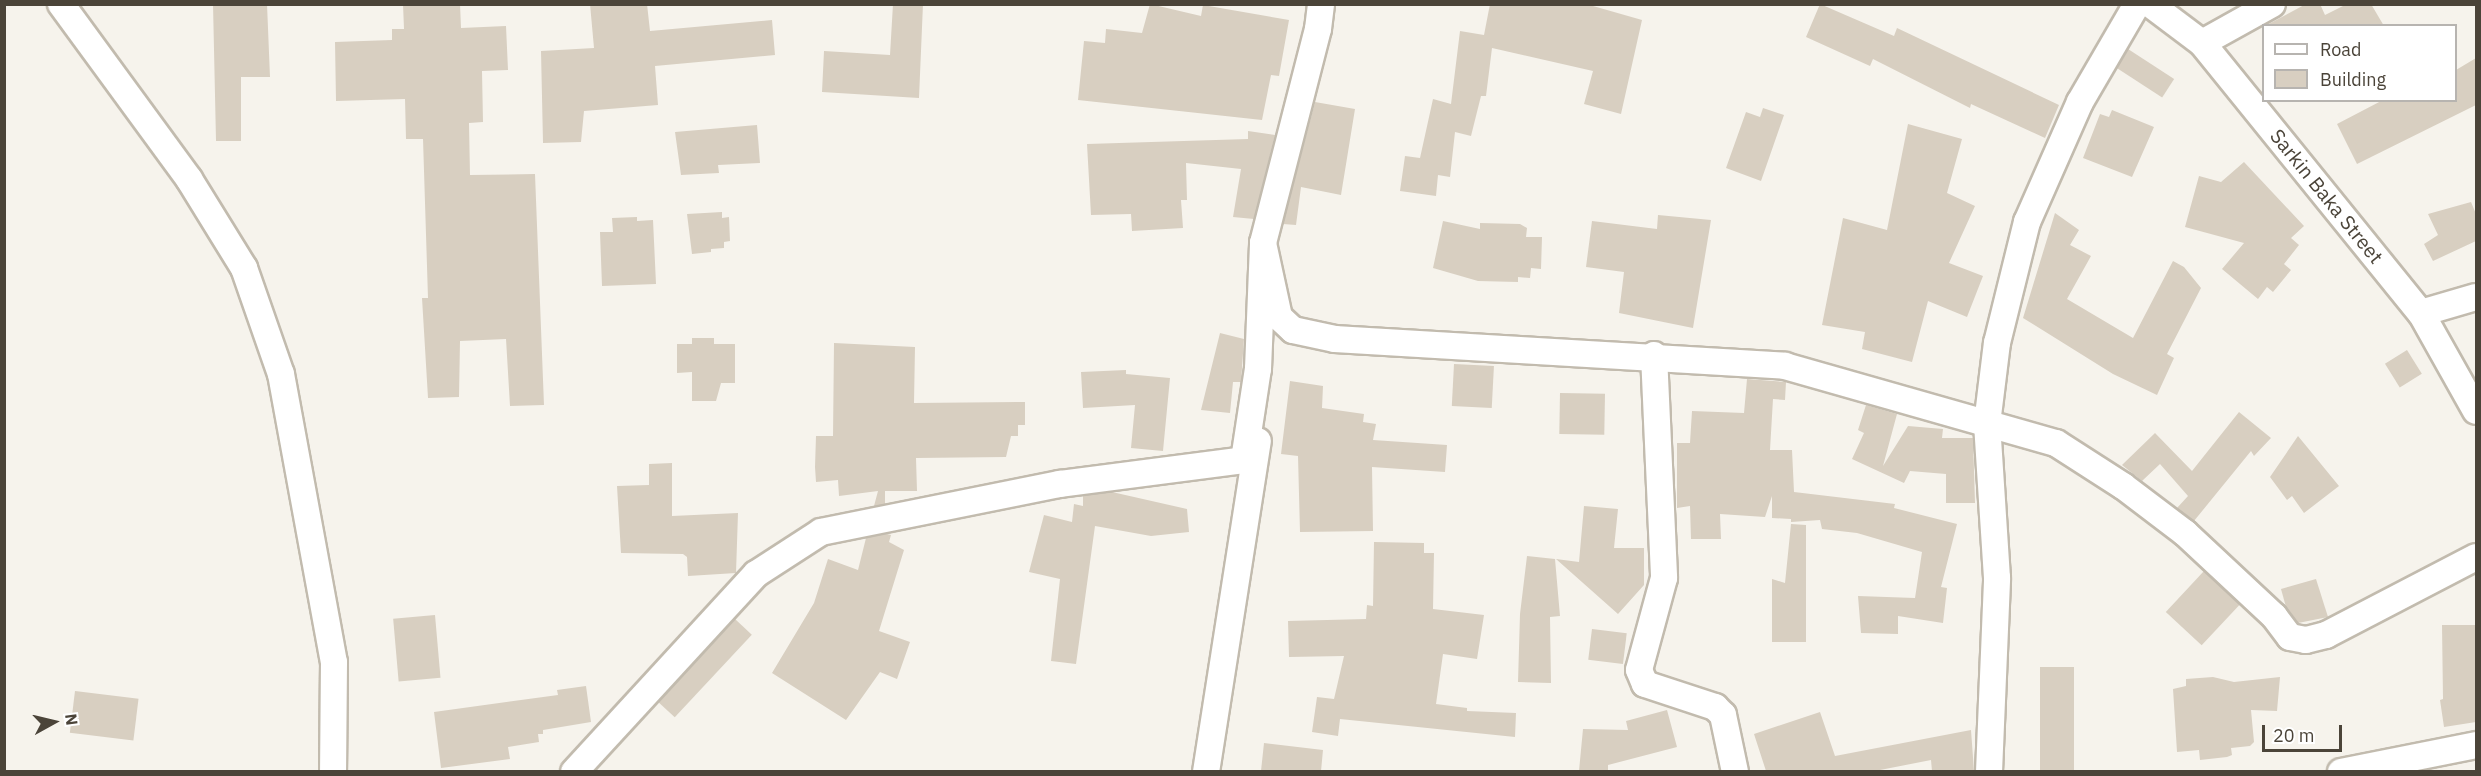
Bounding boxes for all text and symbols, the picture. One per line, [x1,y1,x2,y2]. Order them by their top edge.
legend [2262,24,2457,102]
text: Road [2320,38,2361,61]
text: Building [2320,68,2386,91]
street label: Sarkin Baka Street [2266,124,2388,268]
north arrow [24,692,84,752]
text: N [61,712,83,727]
scale bar [2265,713,2344,751]
text: 20 m [2273,724,2315,747]

